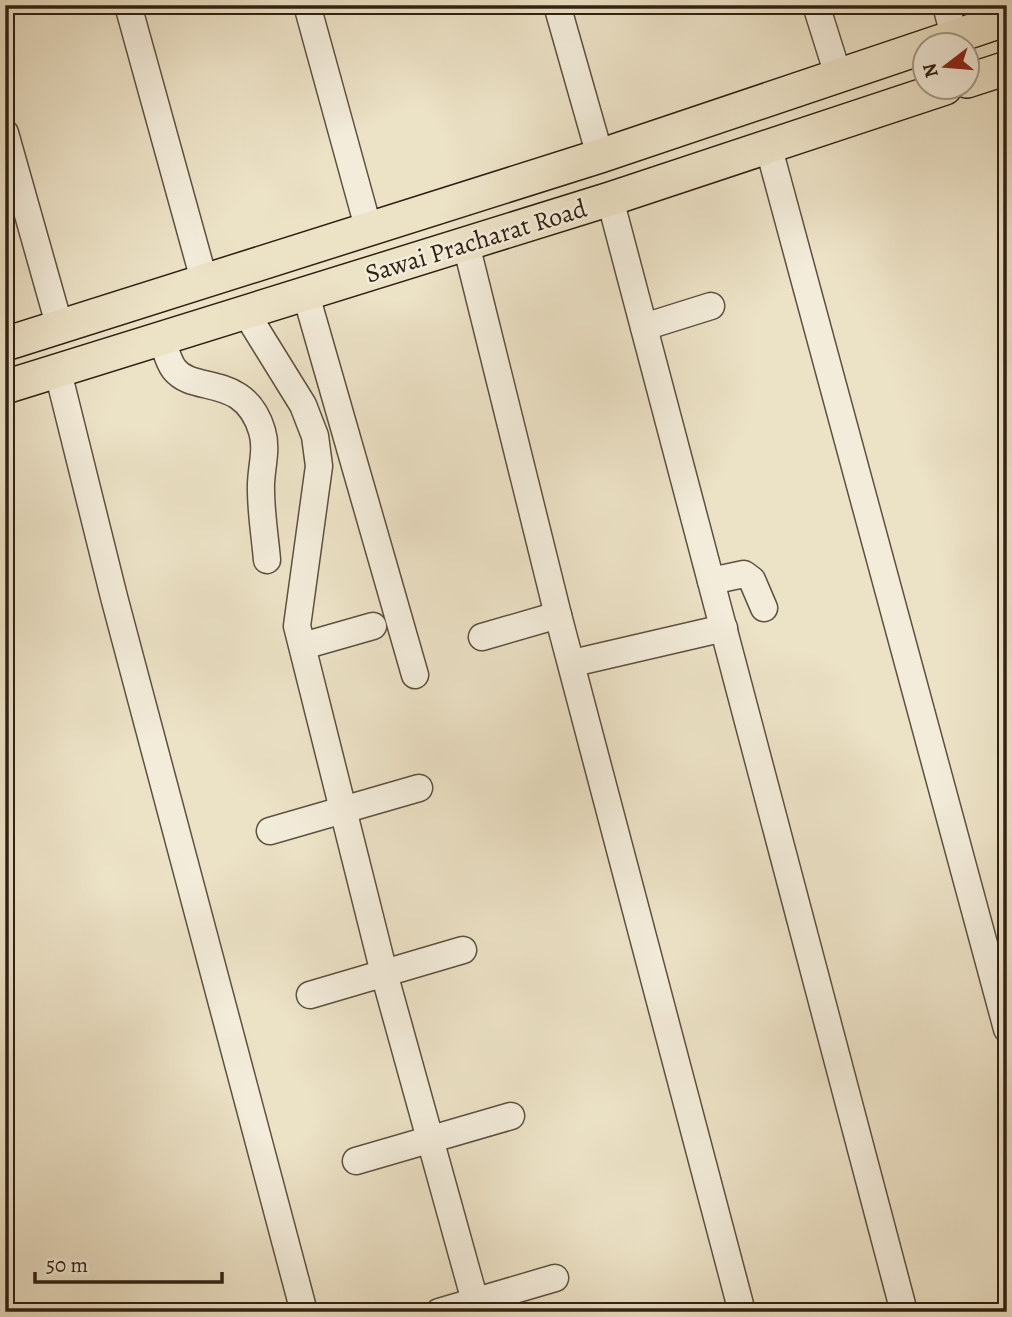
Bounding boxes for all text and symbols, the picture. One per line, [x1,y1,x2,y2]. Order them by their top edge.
north arrow [911,32,981,102]
text: N [916,60,945,81]
street label: Sawai Pracharat Road [361,191,591,291]
scale bar [35,1240,222,1284]
text: 50 m [46,1251,88,1279]

